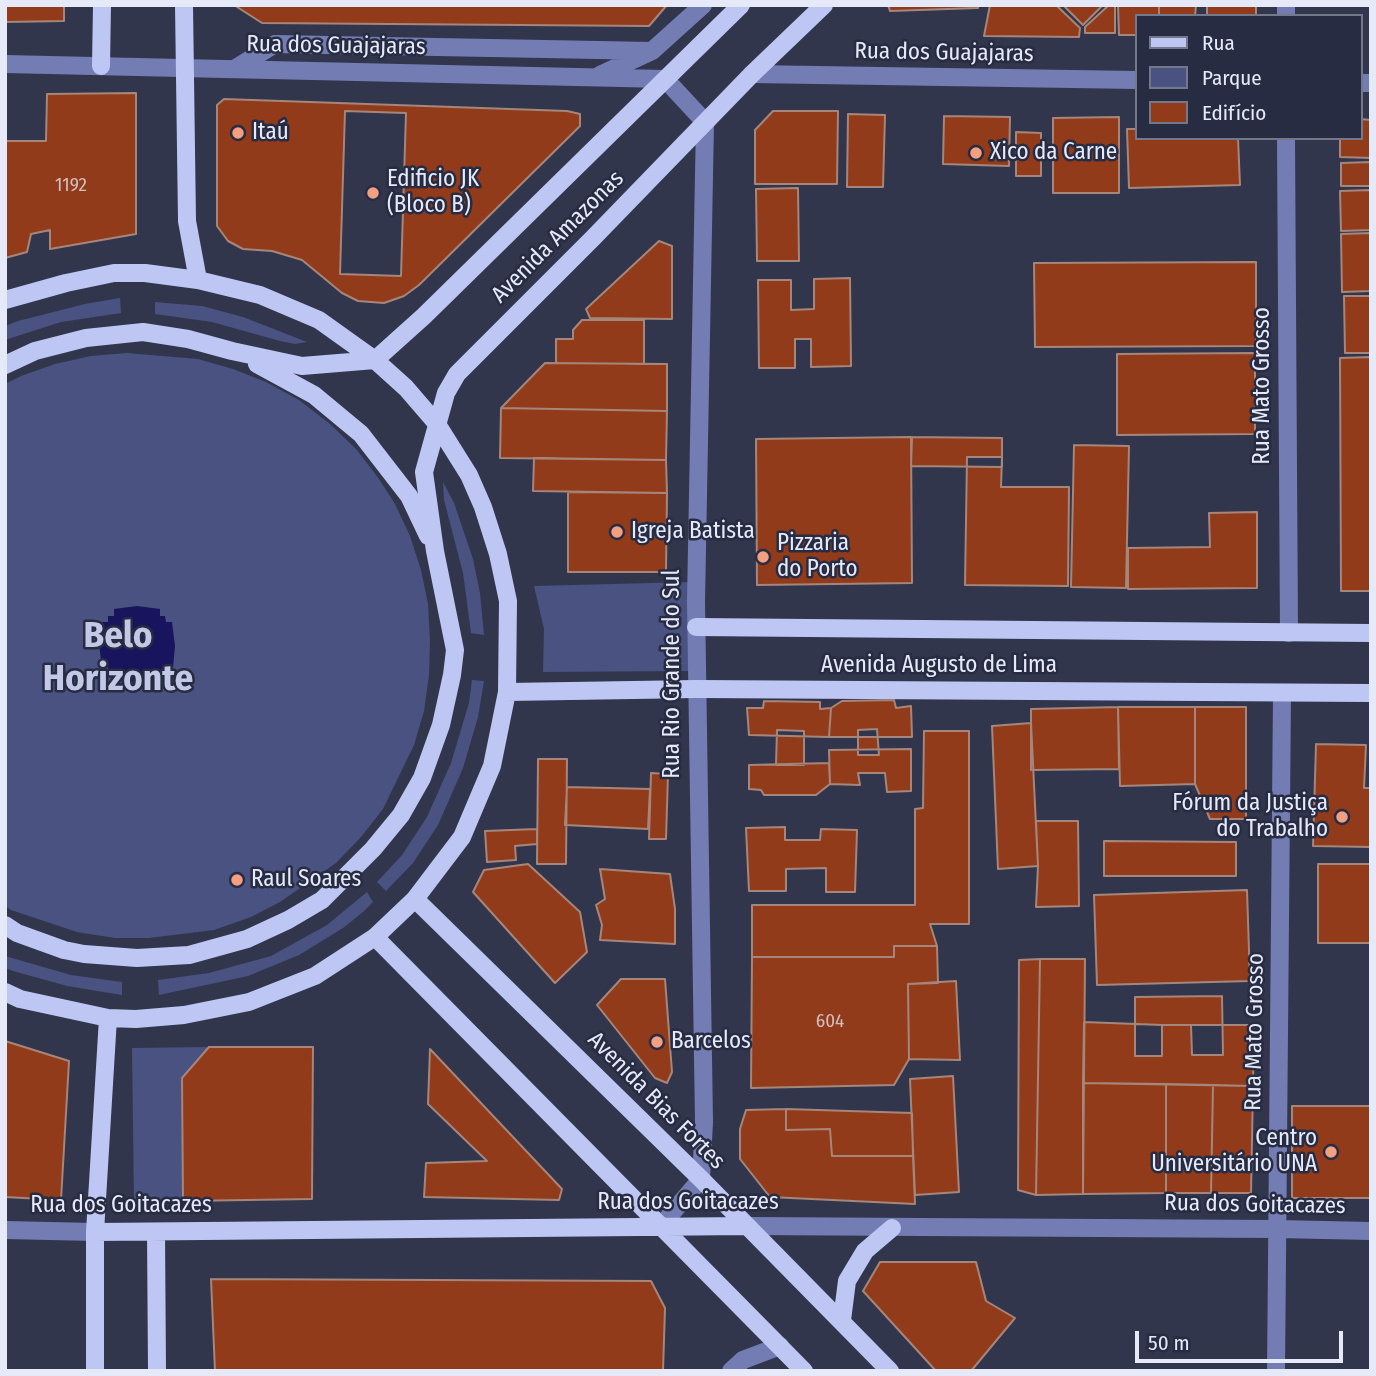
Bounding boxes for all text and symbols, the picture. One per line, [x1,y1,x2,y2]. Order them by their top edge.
legend [1134,14,1362,140]
text: Rua [1202,30,1235,56]
street label: Rua dos Guajajaras [246,31,426,61]
street label: Rua dos Guajajaras [854,38,1034,68]
text: Parque [1202,65,1262,91]
text: Edifício [1202,100,1266,126]
place label: Itaú [252,119,289,147]
marker: Itaú [230,125,246,141]
place label: Xico da Carne [990,139,1117,167]
marker: Xico da Carne [968,145,984,161]
street label: Avenida Amazonas [486,165,630,309]
place label: Edificio JK (Bloco B) [387,166,479,220]
house number: 1192 [55,175,87,197]
marker: Edificio JK (Bloco B) [365,185,381,201]
street label: Rua Mato Grosso [1249,307,1277,465]
place label: Igreja Batista [631,518,755,546]
marker: Igreja Batista [609,524,625,540]
place label: Pizzaria do Porto [777,530,858,584]
marker: Pizzaria do Porto [755,549,771,565]
street label: Rua Rio Grande do Sul [659,569,687,779]
district label: Belo Horizonte [43,615,193,702]
street label: Avenida Augusto de Lima [821,652,1057,680]
place label: Fórum da Justiça do Trabalho [1172,790,1328,844]
marker: Fórum da Justiça do Trabalho [1334,809,1350,825]
place label: Raul Soares [251,866,361,894]
marker: Raul Soares [229,872,245,888]
street label: Rua Mato Grosso [1240,953,1270,1111]
house number: 604 [816,1011,844,1033]
street label: Avenida Bias Fortes [582,1027,730,1175]
place label: Barcelos [671,1028,751,1056]
marker: Barcelos [649,1034,665,1050]
place label: Centro Universitário UNA [1151,1125,1317,1179]
marker: Centro Universitário UNA [1323,1144,1339,1160]
street label: Rua dos Goitacazes [597,1189,779,1217]
street label: Rua dos Goitacazes [1164,1190,1346,1220]
street label: Rua dos Goitacazes [30,1192,212,1220]
scale bar [1138,1316,1346,1360]
text: 50 m [1148,1330,1190,1356]

